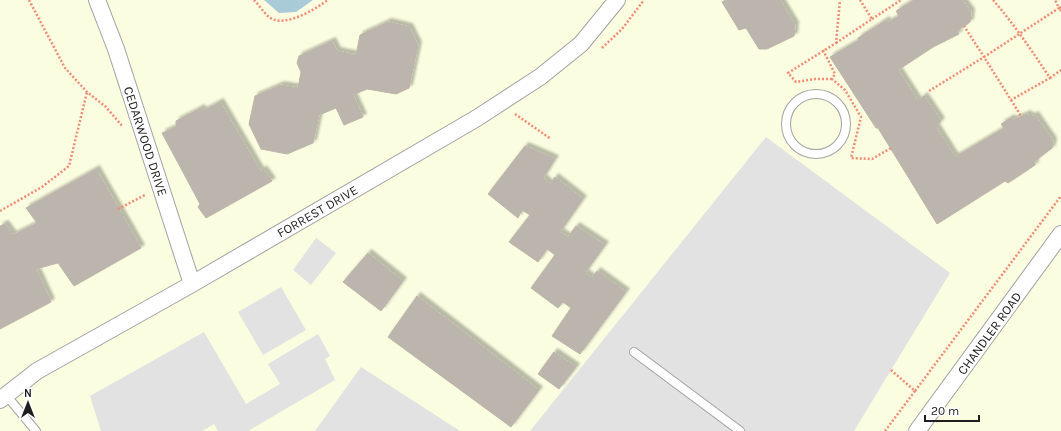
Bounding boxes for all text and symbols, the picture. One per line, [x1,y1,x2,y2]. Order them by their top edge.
street label: CEDARWOOD DRIVE [121,85,170,198]
street label: FORREST DRIVE [274,182,360,241]
street label: CHANDLER ROAD [954,289,1024,378]
north arrow [8,383,48,423]
text: N [24,387,32,400]
scale bar [925,397,979,423]
text: 20 m [931,404,959,418]

